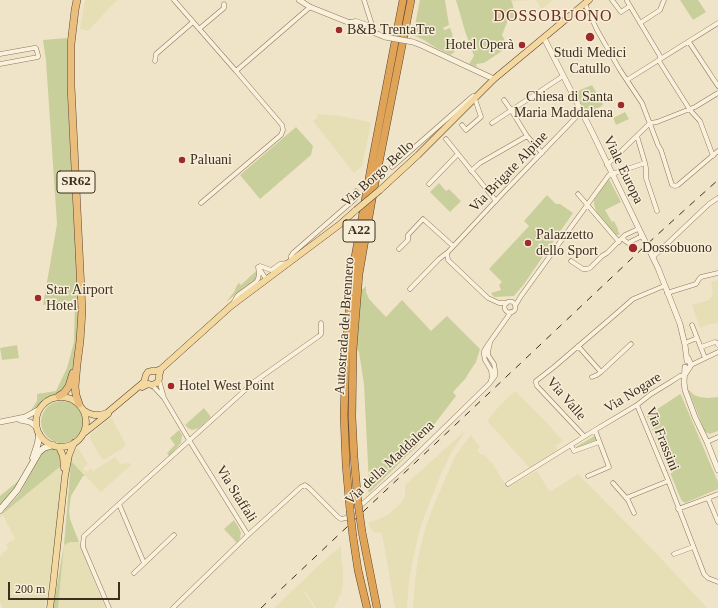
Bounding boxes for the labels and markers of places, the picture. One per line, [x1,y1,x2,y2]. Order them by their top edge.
place label: B&B TrentaTre [347,22,435,38]
marker: B&B TrentaTre [334,25,344,35]
marker: Studi Medici Catullo [584,31,596,43]
place label: Hotel Operà [445,37,514,53]
marker: Hotel Operà [517,40,527,50]
place label: Studi Medici Catullo [554,45,626,78]
place label: Chiesa di Santa Maria Maddalena [514,89,613,122]
marker: Chiesa di Santa Maria Maddalena [616,100,626,110]
place label: Paluani [190,152,232,168]
marker: Paluani [177,155,187,165]
place label: Palazzetto dello Sport [536,227,598,260]
marker: Palazzetto dello Sport [523,238,533,248]
place label: Dossobuono [642,240,712,256]
marker: Dossobuono [627,242,639,254]
place label: Star Airport Hotel [46,282,113,314]
marker: Star Airport Hotel [33,293,43,303]
place label: Hotel West Point [179,378,274,394]
marker: Hotel West Point [166,381,176,391]

